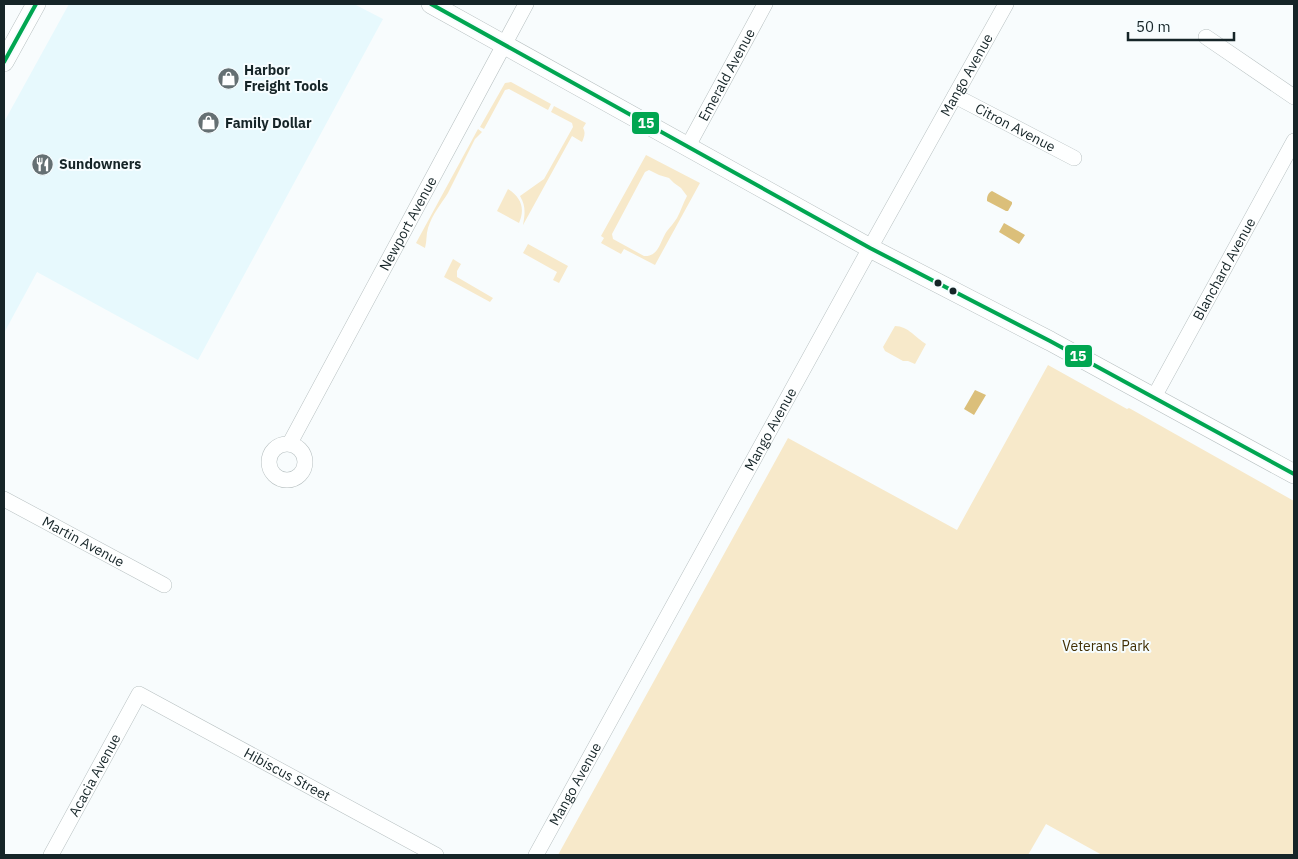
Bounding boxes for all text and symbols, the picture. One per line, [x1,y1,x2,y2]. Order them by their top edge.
scale bar [1128,10,1234,42]
text: 50 m [1136,17,1171,36]
street label: Emerald Avenue [694,25,759,124]
street label: Mango Avenue [936,30,997,119]
place label: Harbor Freight Tools [244,61,328,95]
shop icon: Harbor Freight Tools [216,66,240,90]
street label: Citron Avenue [972,99,1059,156]
shop icon: Family Dollar [197,111,221,135]
line badge: 15 [631,111,660,135]
place label: Family Dollar [225,114,312,132]
text: 15 [638,114,654,132]
restaurant icon: Sundowners [31,152,55,176]
place label: Sundowners [59,155,141,173]
street label: Newport Avenue [375,173,441,274]
street label: Blanchard Avenue [1189,214,1259,323]
unlabelled marker [933,278,943,288]
unlabelled marker [948,286,958,296]
line badge: 15 [1064,344,1093,368]
text: 15 [1070,347,1086,365]
street label: Mango Avenue [740,384,801,474]
street label: Martin Avenue [39,512,128,571]
park label: Veterans Park [1062,637,1150,655]
street label: Acacia Avenue [65,730,125,820]
street label: Mango Avenue [545,739,605,829]
street label: Hibiscus Street [241,744,333,805]

